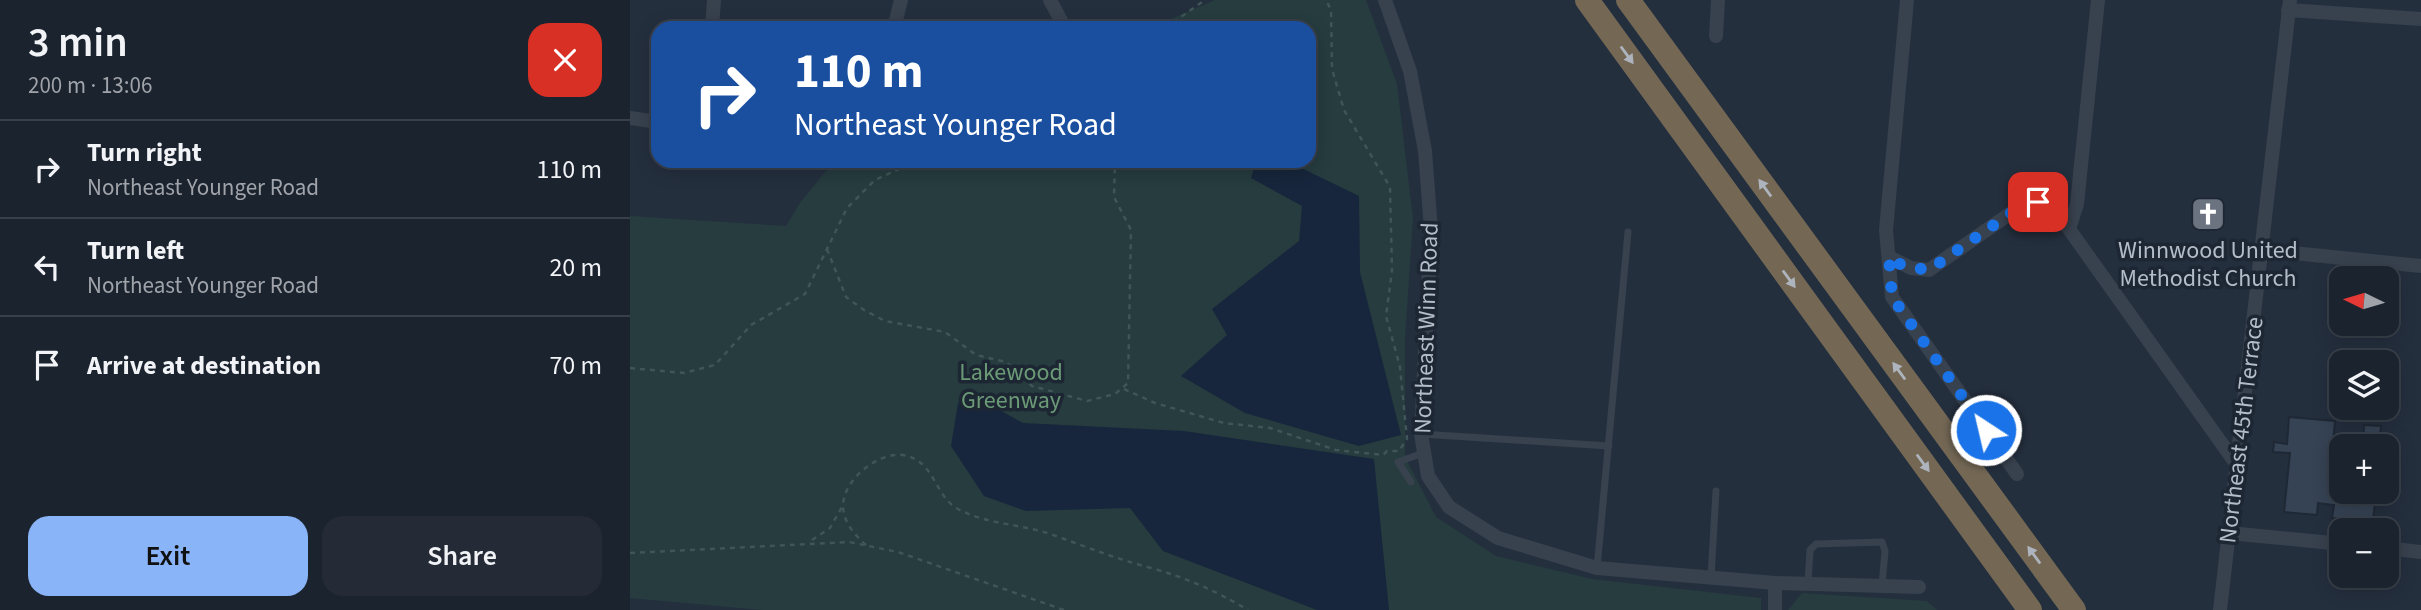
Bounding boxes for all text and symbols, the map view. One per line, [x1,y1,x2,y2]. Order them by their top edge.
text: 3 min [28,13,128,73]
button: close [528,23,602,97]
text: 110 m [794,37,923,107]
one-way arrow [1620,46,1634,64]
icon: right [679,49,770,140]
text: 200 m · 13:06 [28,69,152,102]
text: Northeast Younger Road [794,102,1117,148]
text: Turn right [87,134,202,171]
icon: right [28,150,66,188]
text: 110 m [536,151,602,188]
text: Northeast Younger Road [87,171,319,204]
pin [2008,172,2068,232]
one-way arrow [1758,178,1772,197]
icon: arrive [2019,183,2057,221]
church icon: Winnwood United Methodist Church [2189,195,2227,233]
street label: Northeast Winn Road [1405,222,1448,434]
text: Turn left [87,232,184,269]
place label: Winnwood United Methodist Church [2118,233,2298,296]
icon: left [28,248,66,286]
text: 20 m [549,249,602,286]
north arrow [2329,266,2399,336]
map controls [2329,266,2399,588]
text: Northeast Younger Road [87,269,319,302]
one-way arrow [1782,270,1796,288]
street label: Northeast 45th Terrace [2210,315,2273,545]
icon: arrive [28,346,66,384]
text: Arrive at destination [87,347,321,384]
text: 70 m [549,347,602,384]
button: layers [2329,350,2399,420]
park label: Lakewood Greenway [959,355,1063,418]
one-way arrow [1893,362,1907,380]
position arrow [1949,393,2023,467]
button: + [2329,434,2399,504]
one-way arrow [1916,454,1930,472]
button: Exit [28,516,308,596]
button: Share [322,516,602,596]
button: − [2329,518,2399,588]
one-way arrow [2027,546,2041,564]

